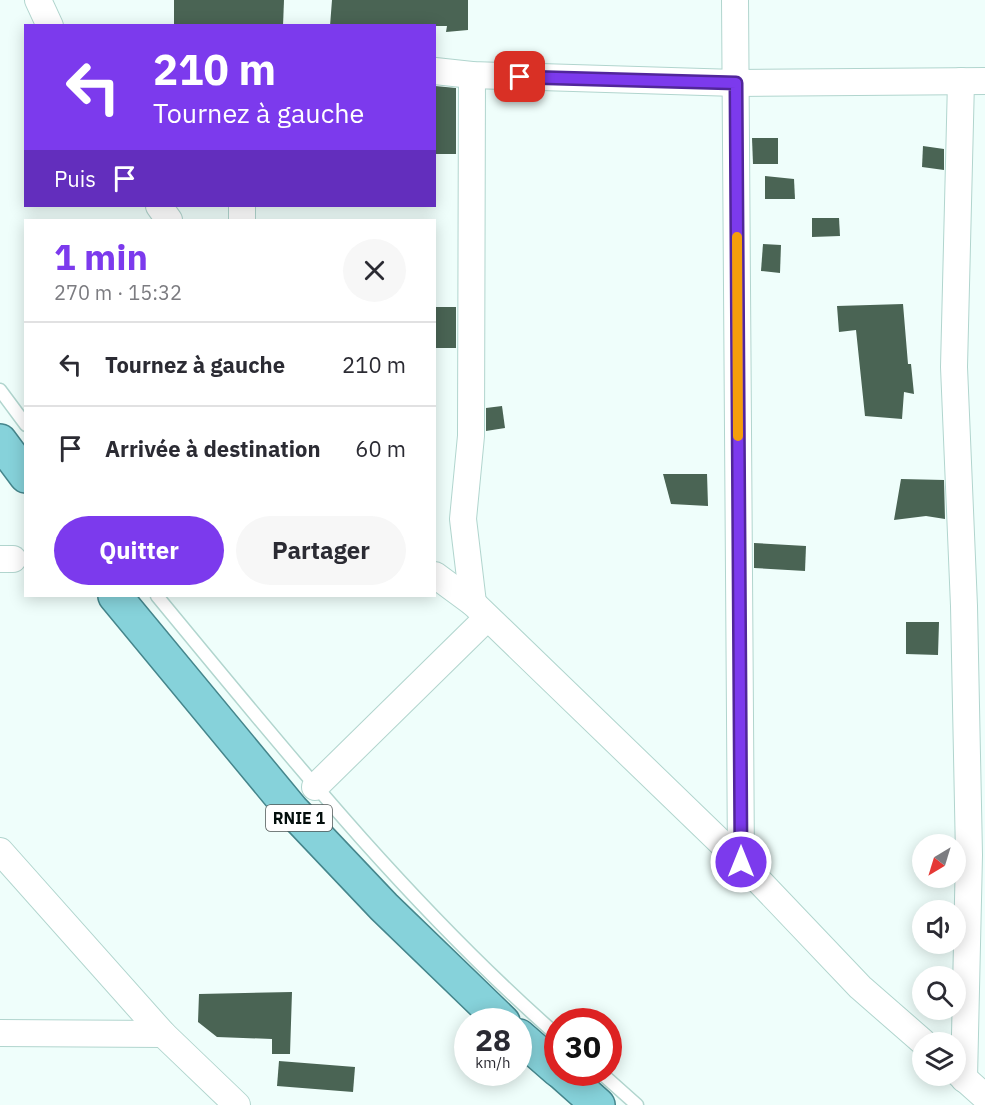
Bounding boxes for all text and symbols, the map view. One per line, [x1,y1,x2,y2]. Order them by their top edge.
text: 210 m [153,42,276,97]
icon: left [54,48,132,126]
pin [494,51,545,102]
icon: arrive [503,60,536,93]
text: Tournez à gauche [153,95,364,130]
icon: arrive [108,162,141,195]
text: Puis [54,164,96,193]
text: 1 min [54,233,148,280]
button: close [343,239,406,302]
text: 270 m · 15:32 [54,279,182,306]
icon: left [54,348,87,381]
text: Tournez à gauche [105,350,285,379]
text: 210 m [342,350,406,379]
icon: arrive [54,432,87,465]
text: Arrivée à destination [105,434,321,463]
text: 60 m [355,434,406,463]
button: Quitter [54,516,224,585]
button: Partager [236,516,406,585]
road number: RNIE 1 [266,805,332,831]
position arrow [709,830,773,894]
north arrow [912,834,966,888]
map controls [912,834,966,1086]
button: sound [912,900,966,954]
button: search [912,966,966,1020]
speed limit sign: 30 [544,1008,622,1086]
text: 28 [475,1020,511,1059]
button: layers [912,1032,966,1086]
text: km/h [475,1053,511,1072]

